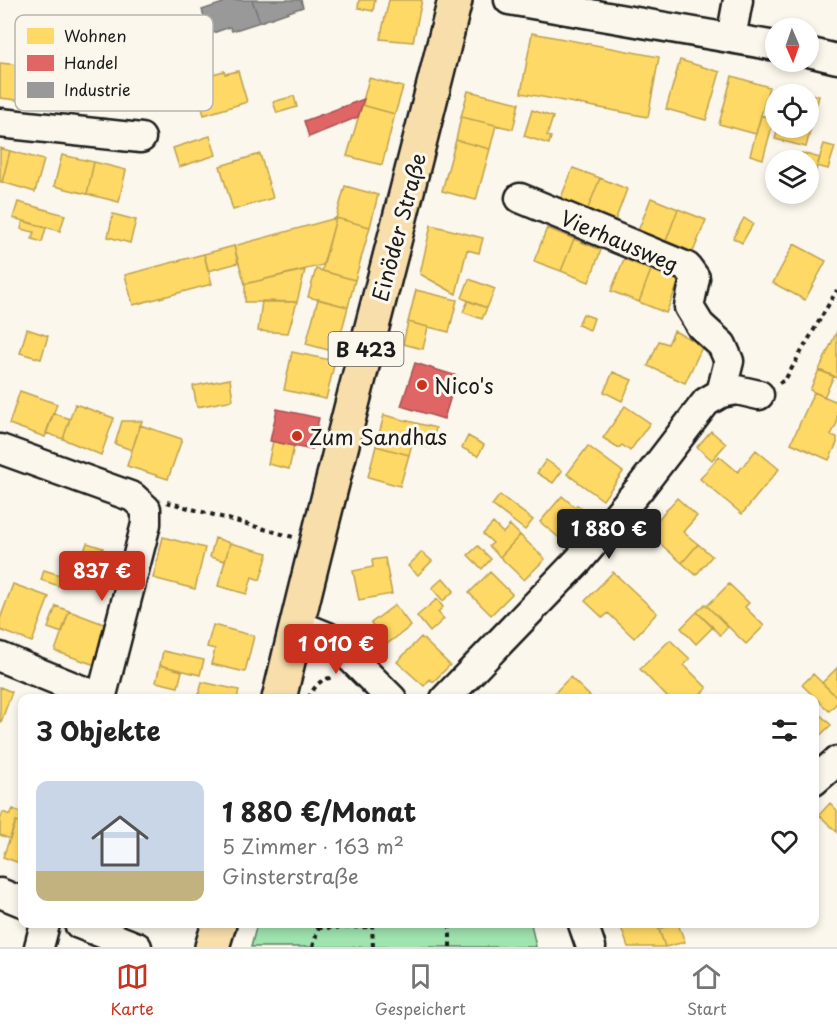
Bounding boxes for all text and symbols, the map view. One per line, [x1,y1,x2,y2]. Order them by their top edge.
legend [15,15,213,111]
north arrow [765,18,819,72]
map controls [765,18,819,204]
text: Wohnen [64,23,127,47]
text: Handel [64,50,118,74]
text: Industrie [64,77,131,101]
button: locate [765,84,819,138]
street label: Einöder Straße [363,149,433,305]
button: layers [765,150,819,204]
street label: Vierhausweg [556,201,684,279]
road number: B 423 [328,332,404,366]
place label: Nico's [434,369,494,401]
marker: Nico's [415,378,429,392]
place label: Zum Sandhas [309,420,447,452]
marker: Zum Sandhas [290,429,304,443]
pin: 1 880 € [554,509,664,560]
text: 1 880 € [571,513,647,543]
pin: 837 € [60,551,144,602]
text: 837 € [73,555,131,585]
pin: 1 010 € [281,624,391,675]
text: 1 010 € [298,628,374,658]
text: 3 Objekte [36,711,161,750]
icon: filters [768,714,801,747]
text: 1 880 €/Monat [222,792,416,831]
icon: home [84,805,156,877]
icon: heart [768,825,801,858]
text: 5 Zimmer · 163 m² [222,831,404,861]
text: Ginsterstraße [222,861,359,891]
tab: Karte [110,960,154,1020]
tab: Gespeichert [375,960,466,1020]
tab: Start [687,960,727,1020]

